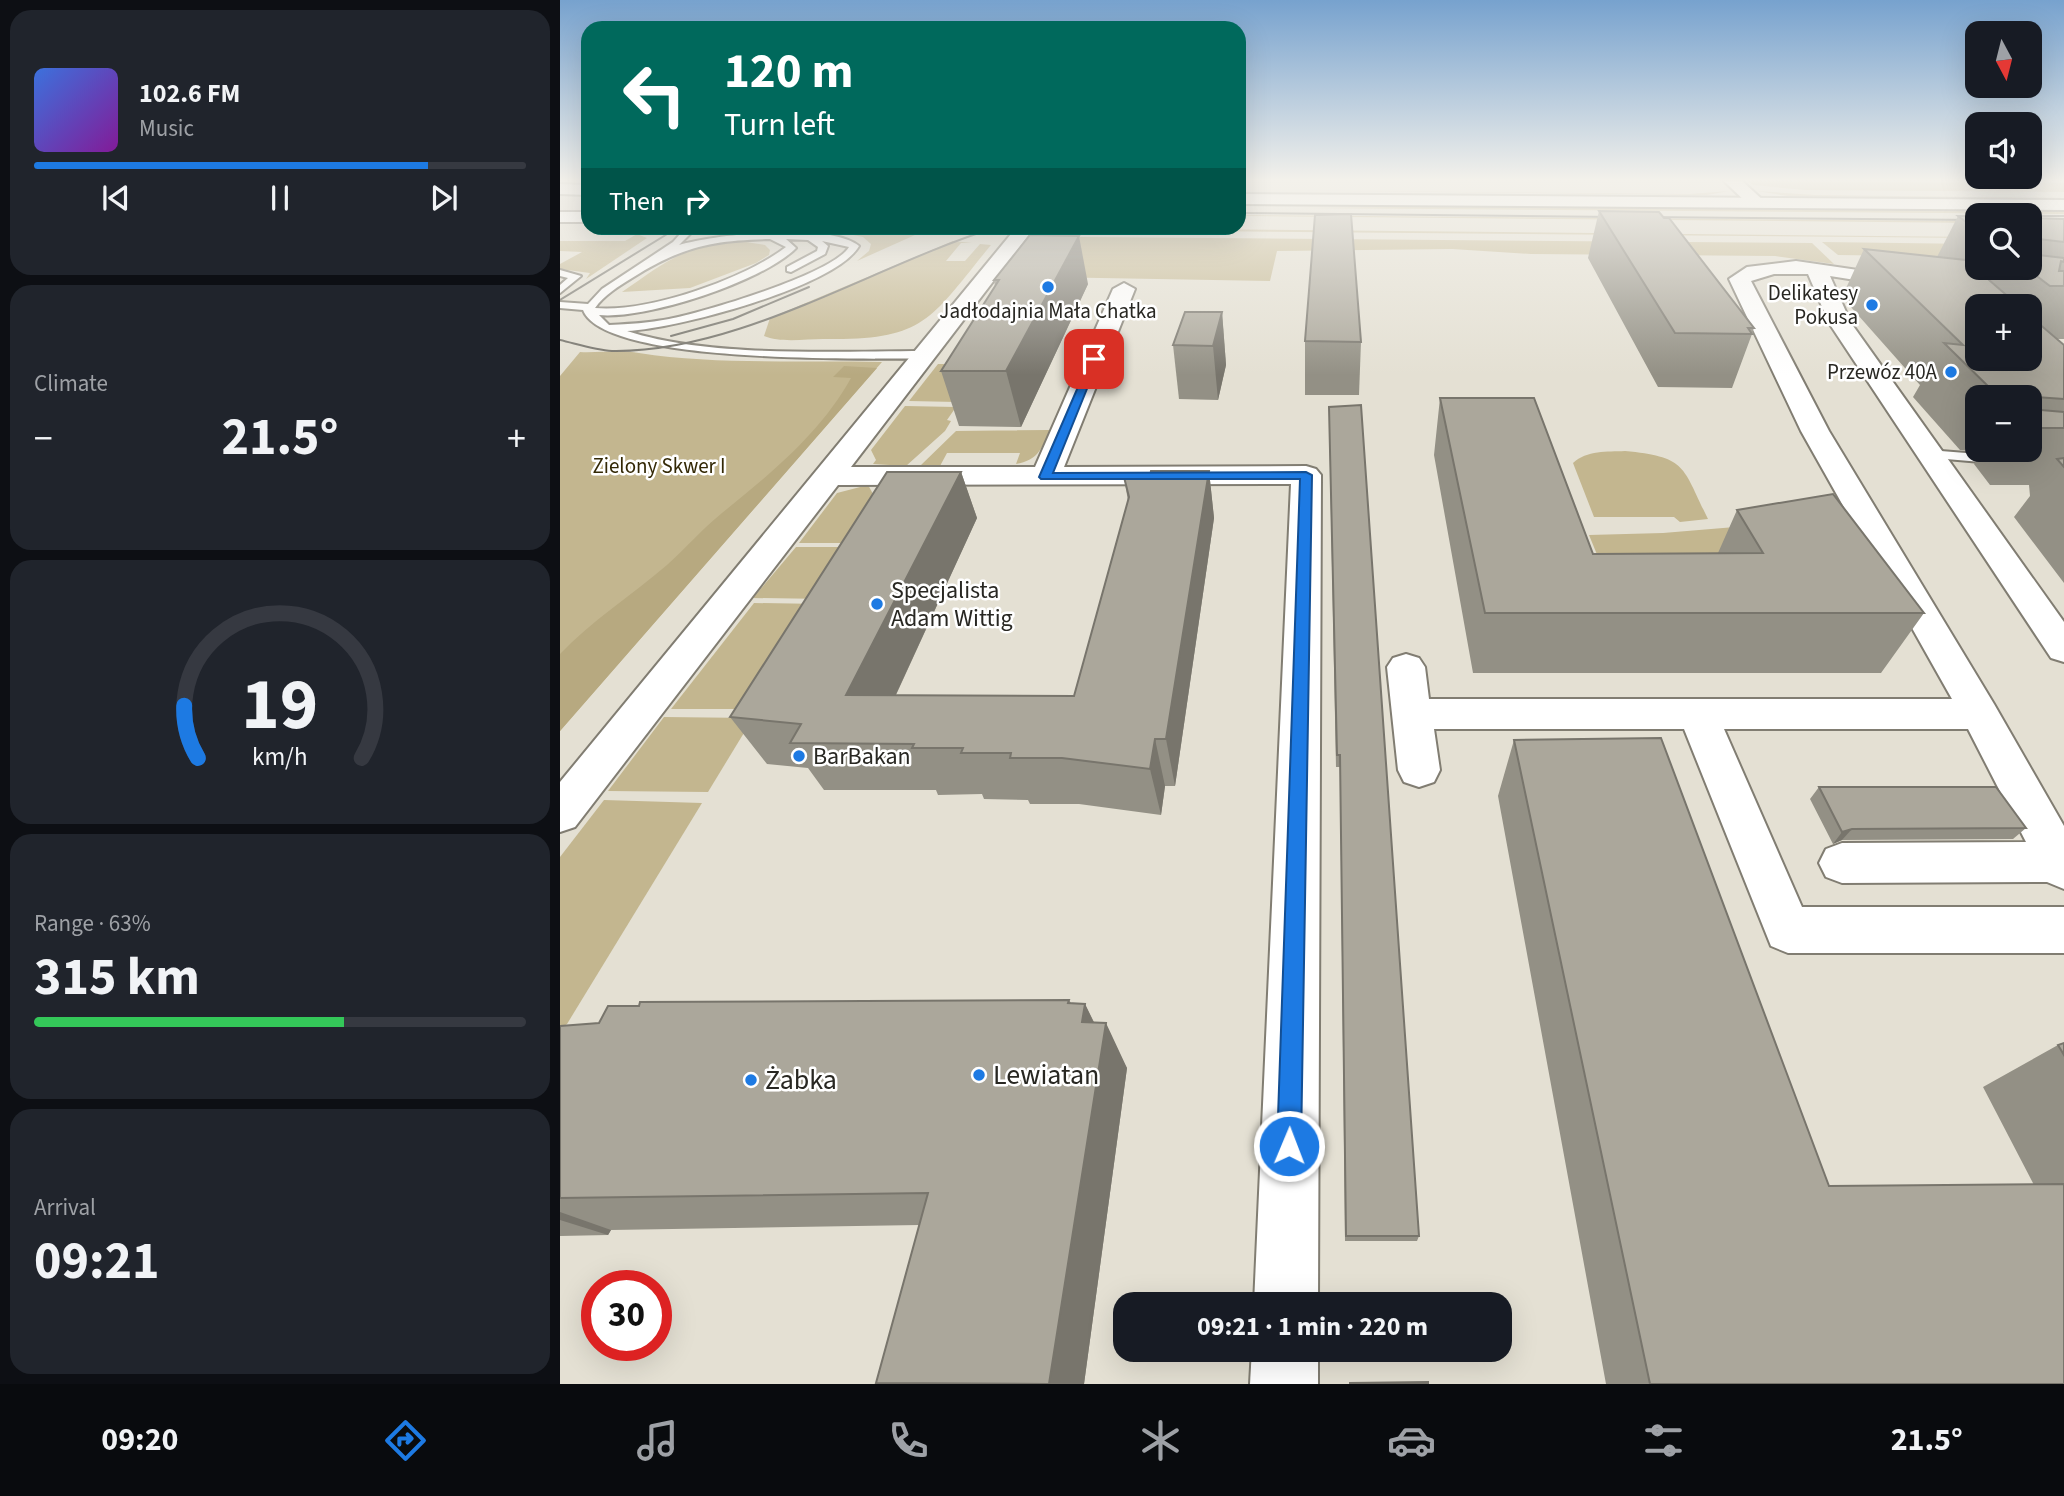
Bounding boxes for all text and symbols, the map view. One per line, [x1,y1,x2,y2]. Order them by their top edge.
north arrow [1965,21,2042,98]
map controls [1965,21,2042,462]
text: 120 m [724,37,853,107]
icon: left [609,49,700,140]
text: 102.6 FM [139,75,240,112]
text: Turn left [724,102,835,148]
text: Music [139,112,194,145]
button: sound [1965,112,2042,189]
icon: previous [97,179,135,217]
icon: pause [261,179,299,217]
icon: next [425,179,463,217]
icon: right [678,182,716,220]
text: Then [609,183,664,220]
button: search [1965,203,2042,280]
place label: Delikatesy Pokusa [1768,278,1858,332]
marker: Jadłodajnia Mała Chatka [1040,279,1056,295]
button: + [1965,294,2042,371]
place label: Jadłodajnia Mała Chatka [939,296,1157,326]
marker: Delikatesy Pokusa [1864,297,1880,313]
pin [1064,329,1124,389]
icon: arrive [1075,340,1113,378]
place label: Przewóz 40A [1827,357,1938,387]
marker: Przewóz 40A [1943,364,1959,380]
text: Climate [34,367,108,400]
button: − [1965,385,2042,462]
text: 21.5° [222,401,338,475]
text: − [34,412,53,466]
text: + [507,412,526,466]
park label: Zielony Skwer I [592,451,726,481]
place label: Specjalista Adam Wittig [891,573,1013,636]
marker: Specjalista Adam Wittig [869,596,885,612]
text: 19 [242,653,318,757]
text: km/h [252,739,308,775]
place label: BarBakan [813,739,911,774]
marker: BarBakan [791,748,807,764]
text: Range · 63% [34,907,151,940]
text: 315 km [34,941,200,1015]
place label: Lewiatan [993,1055,1099,1095]
place label: Żabka [765,1060,837,1100]
marker: Lewiatan [971,1067,987,1083]
marker: Żabka [743,1072,759,1088]
position arrow [1252,1109,1326,1183]
text: Arrival [34,1191,96,1224]
text: 09:21 [34,1225,159,1299]
speed limit sign: 30 [581,1270,672,1361]
text: 09:21 · 1 min · 220 m [1197,1308,1428,1345]
icon: directions [381,1416,430,1465]
icon: music [633,1416,682,1465]
icon: phone [884,1416,933,1465]
icon: climate [1136,1416,1185,1465]
icon: car [1387,1416,1436,1465]
icon: filters [1639,1416,1688,1465]
text: 09:20 [101,1417,178,1463]
text: 21.5° [1891,1417,1963,1463]

